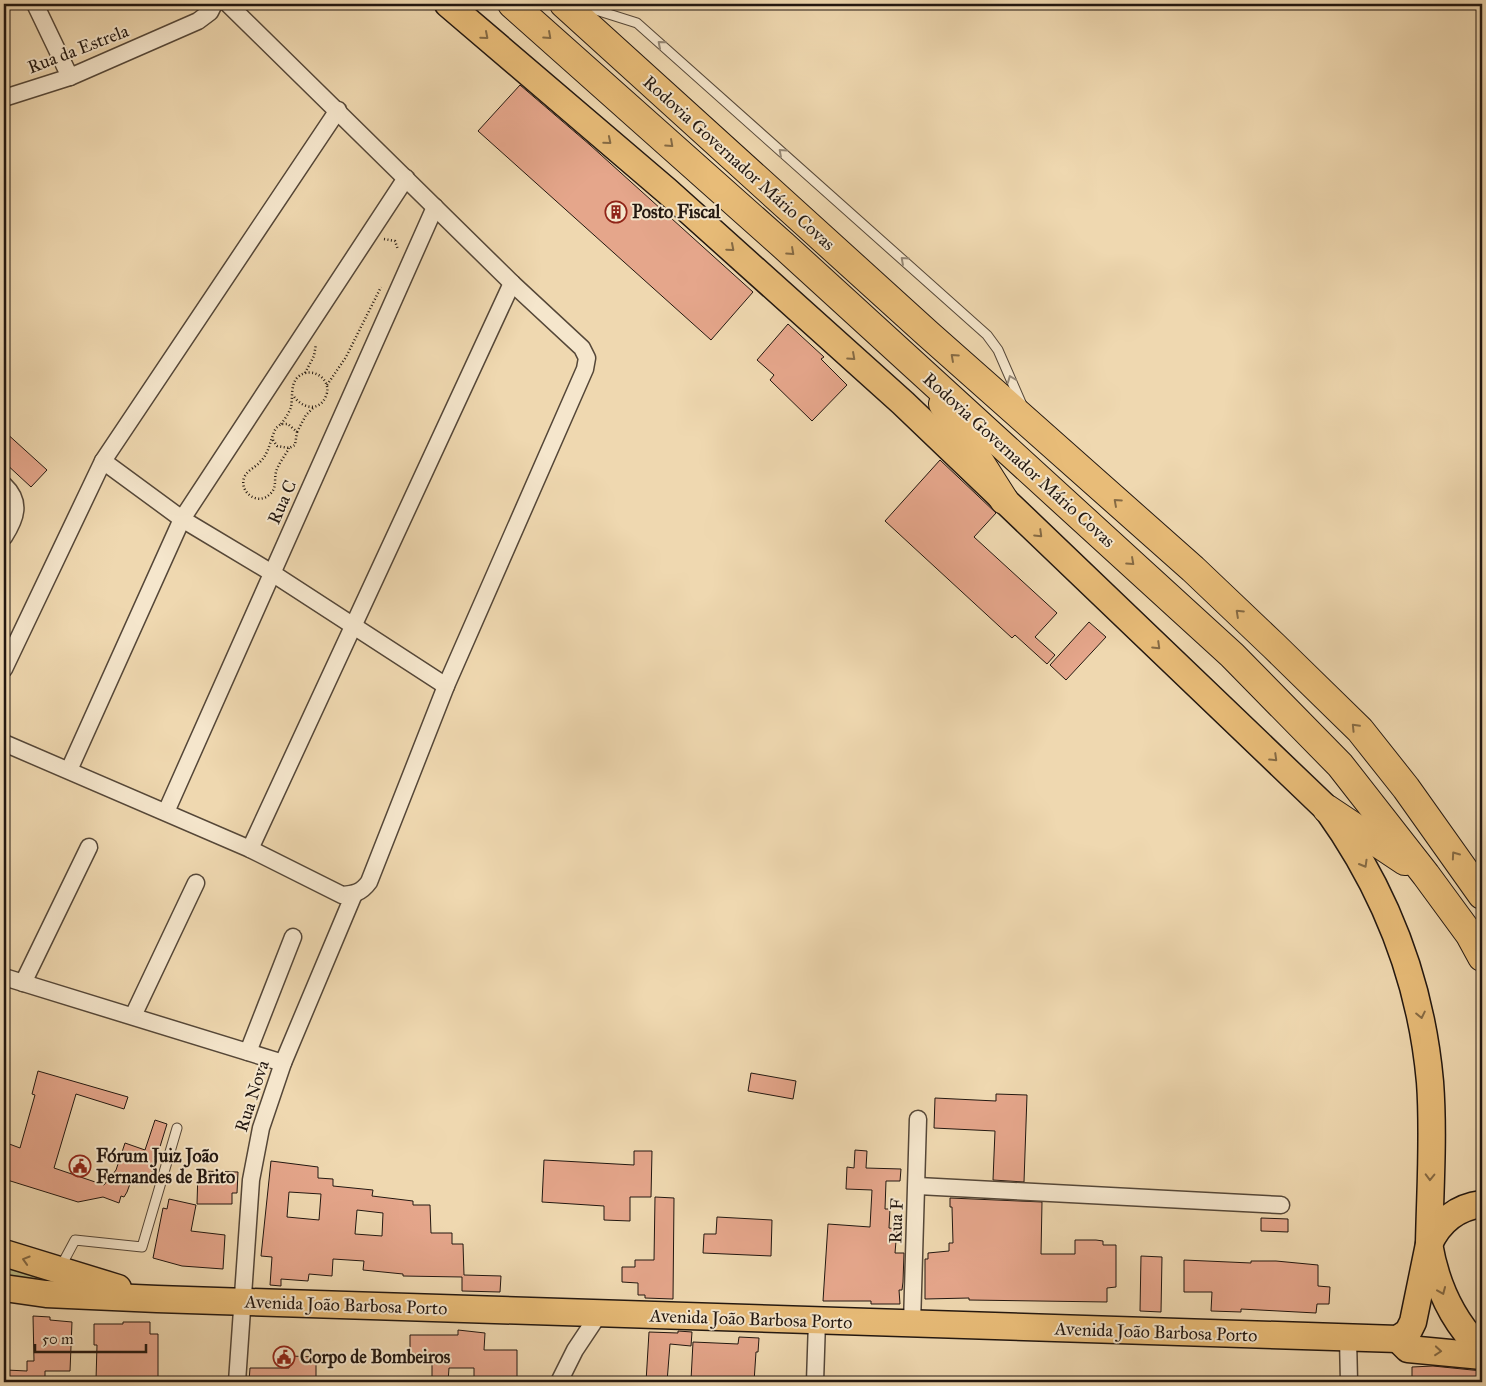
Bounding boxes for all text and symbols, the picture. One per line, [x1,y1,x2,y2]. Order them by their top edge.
street label: Rua da Estrela [24,20,132,78]
one-way arrow [479,30,488,38]
one-way arrow [543,30,552,39]
one-way arrow [658,41,667,50]
street label: Rodovia Governador Mário Covas [638,71,840,255]
one-way arrow [603,136,612,145]
one-way arrow [664,138,673,147]
one-way arrow [779,149,788,158]
building icon: Posto Fiscal [604,200,628,224]
place label: Posto Fiscal [632,201,722,223]
one-way arrow [725,242,734,251]
one-way arrow [786,246,795,255]
one-way arrow [900,257,909,266]
one-way arrow [846,351,855,360]
one-way arrow [950,354,959,363]
street label: Rodovia Governador Mário Covas [918,368,1120,552]
one-way arrow [1007,375,1018,384]
street label: Rua C [263,477,301,527]
one-way arrow [1114,499,1123,508]
one-way arrow [1034,528,1043,537]
one-way arrow [1125,557,1134,566]
one-way arrow [1236,610,1245,619]
one-way arrow [1151,640,1160,649]
one-way arrow [1352,723,1361,732]
one-way arrow [1269,752,1278,761]
one-way arrow [1452,851,1461,861]
one-way arrow [1357,858,1367,867]
one-way arrow [1415,1011,1426,1020]
street label: Rua Nova [230,1057,274,1134]
place label: Fórum Juiz João Fernandes de Brito [96,1145,235,1188]
public building icon: Fórum Juiz João Fernandes de Brito [68,1154,92,1178]
one-way arrow [1425,1174,1435,1181]
street label: Rua F [884,1198,908,1244]
one-way arrow [23,1256,31,1266]
one-way arrow [1435,1286,1446,1295]
street label: Avenida João Barbosa Porto [243,1290,448,1321]
street label: Avenida João Barbosa Porto [648,1304,853,1335]
street label: Avenida João Barbosa Porto [1053,1317,1258,1348]
scale bar [35,1321,146,1353]
text: 50 m [42,1330,74,1348]
public building icon: Corpo de Bombeiros [272,1345,296,1369]
place label: Corpo de Bombeiros [300,1346,451,1369]
one-way arrow [1434,1346,1442,1357]

